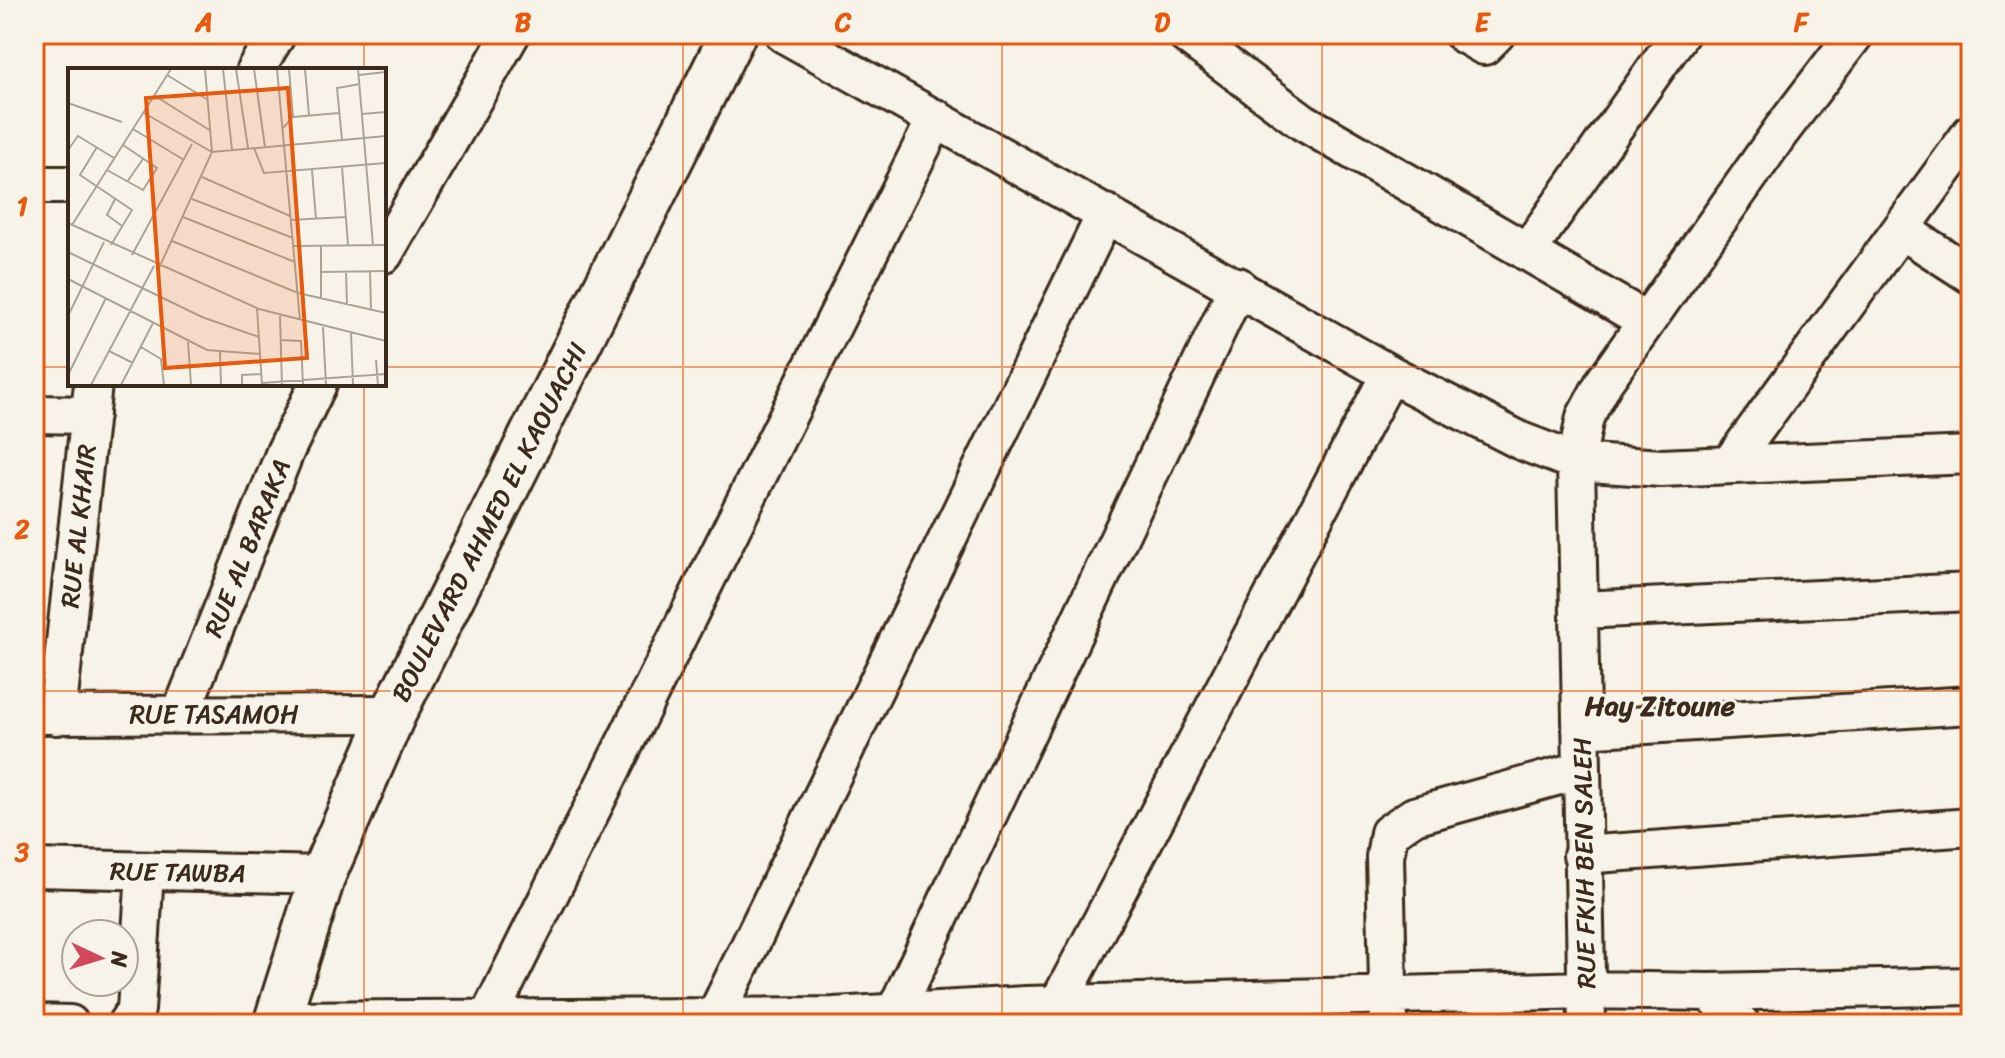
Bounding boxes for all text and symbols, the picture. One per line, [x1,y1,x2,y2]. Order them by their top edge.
text: A [194,0,213,45]
text: B [515,0,532,45]
text: C [834,0,852,45]
text: D [1154,0,1170,45]
text: E [1475,0,1492,45]
text: F [1793,0,1810,45]
inset map [68,68,386,386]
text: 1 [16,183,28,229]
street label: BOULEVARD AHMED EL KAOUACHI [378,334,600,710]
street label: RUE AL KHAIR [47,442,109,610]
street label: RUE AL BARAKA [190,452,304,644]
text: 2 [13,506,30,552]
district label: Hay Zitoune [1585,681,1736,730]
street label: RUE TASAMOH [129,691,299,737]
street label: RUE FKIH BEN SALEH [1559,737,1609,989]
text: 3 [14,829,30,875]
street label: RUE TAWBA [110,848,246,896]
north arrow [60,918,140,998]
text: N [99,949,140,969]

